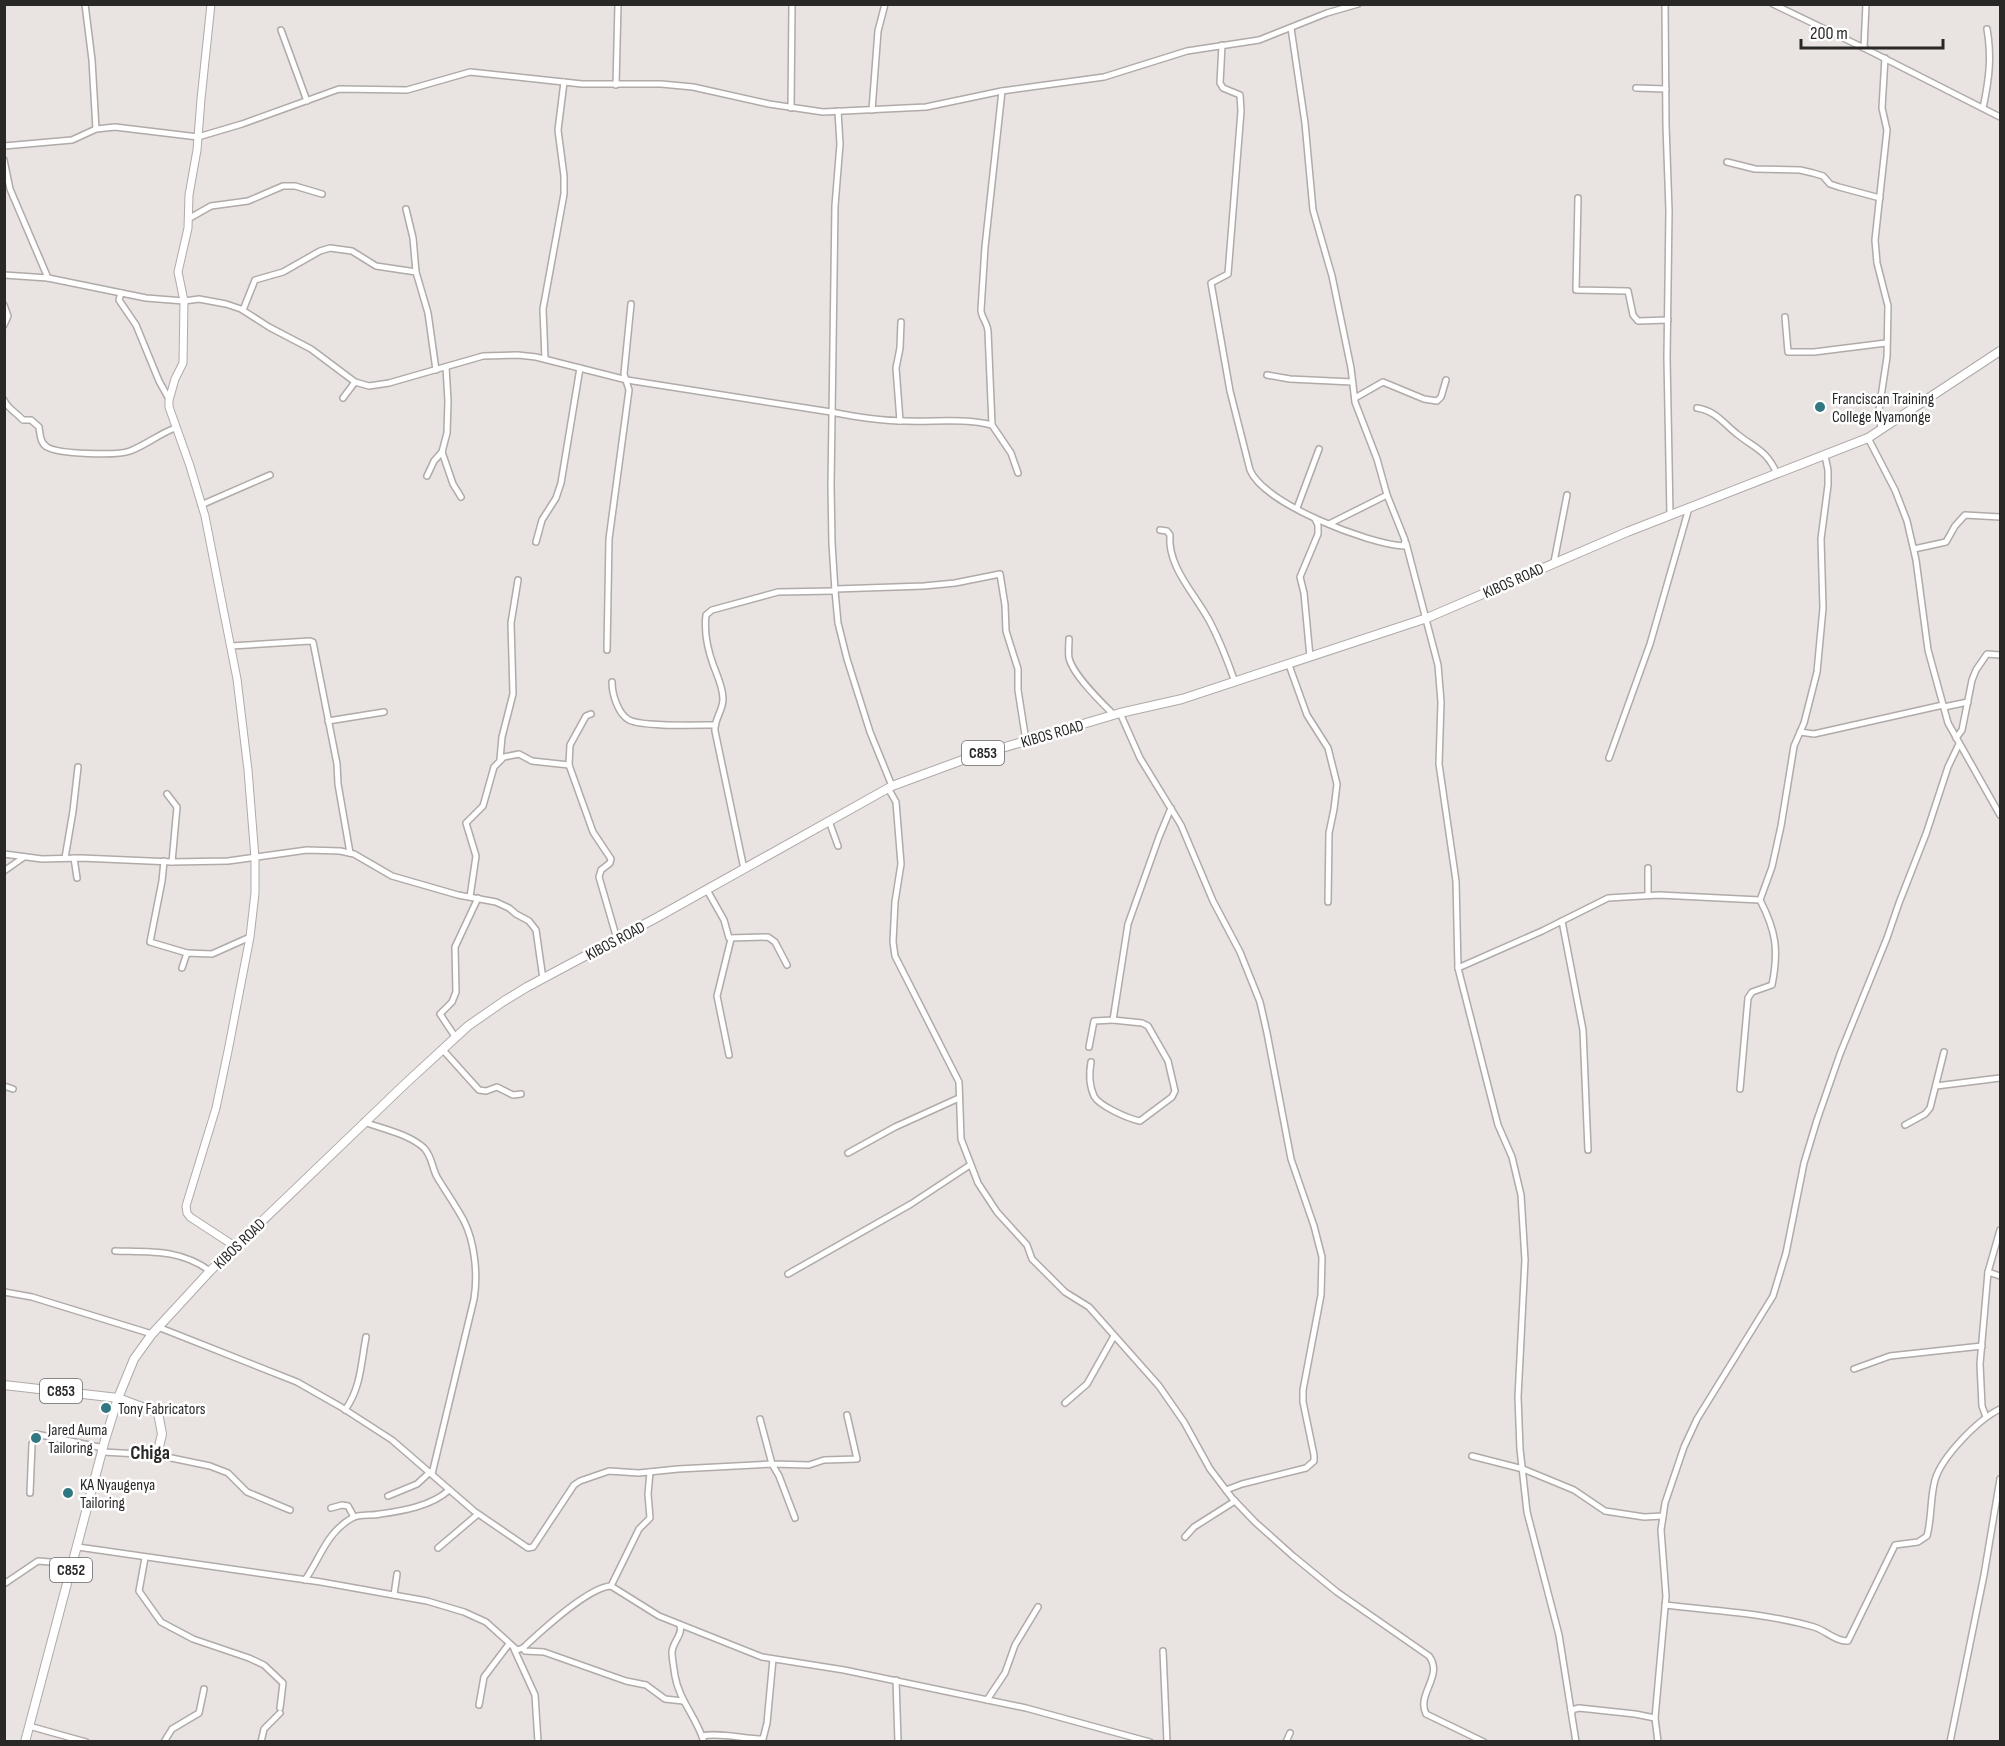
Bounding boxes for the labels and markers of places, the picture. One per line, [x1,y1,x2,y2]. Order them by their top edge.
place label: Franciscan Training College Nyamonge [1832,390,1934,427]
marker: Franciscan Training College Nyamonge [1813,400,1827,414]
place label: Tony Fabricators [118,1400,206,1419]
marker: Tony Fabricators [99,1401,113,1415]
place label: Jared Auma Tailoring [47,1421,107,1458]
marker: Jared Auma Tailoring [29,1431,43,1445]
place label: KA Nyaugenya Tailoring [80,1476,155,1513]
marker: KA Nyaugenya Tailoring [61,1486,75,1500]

